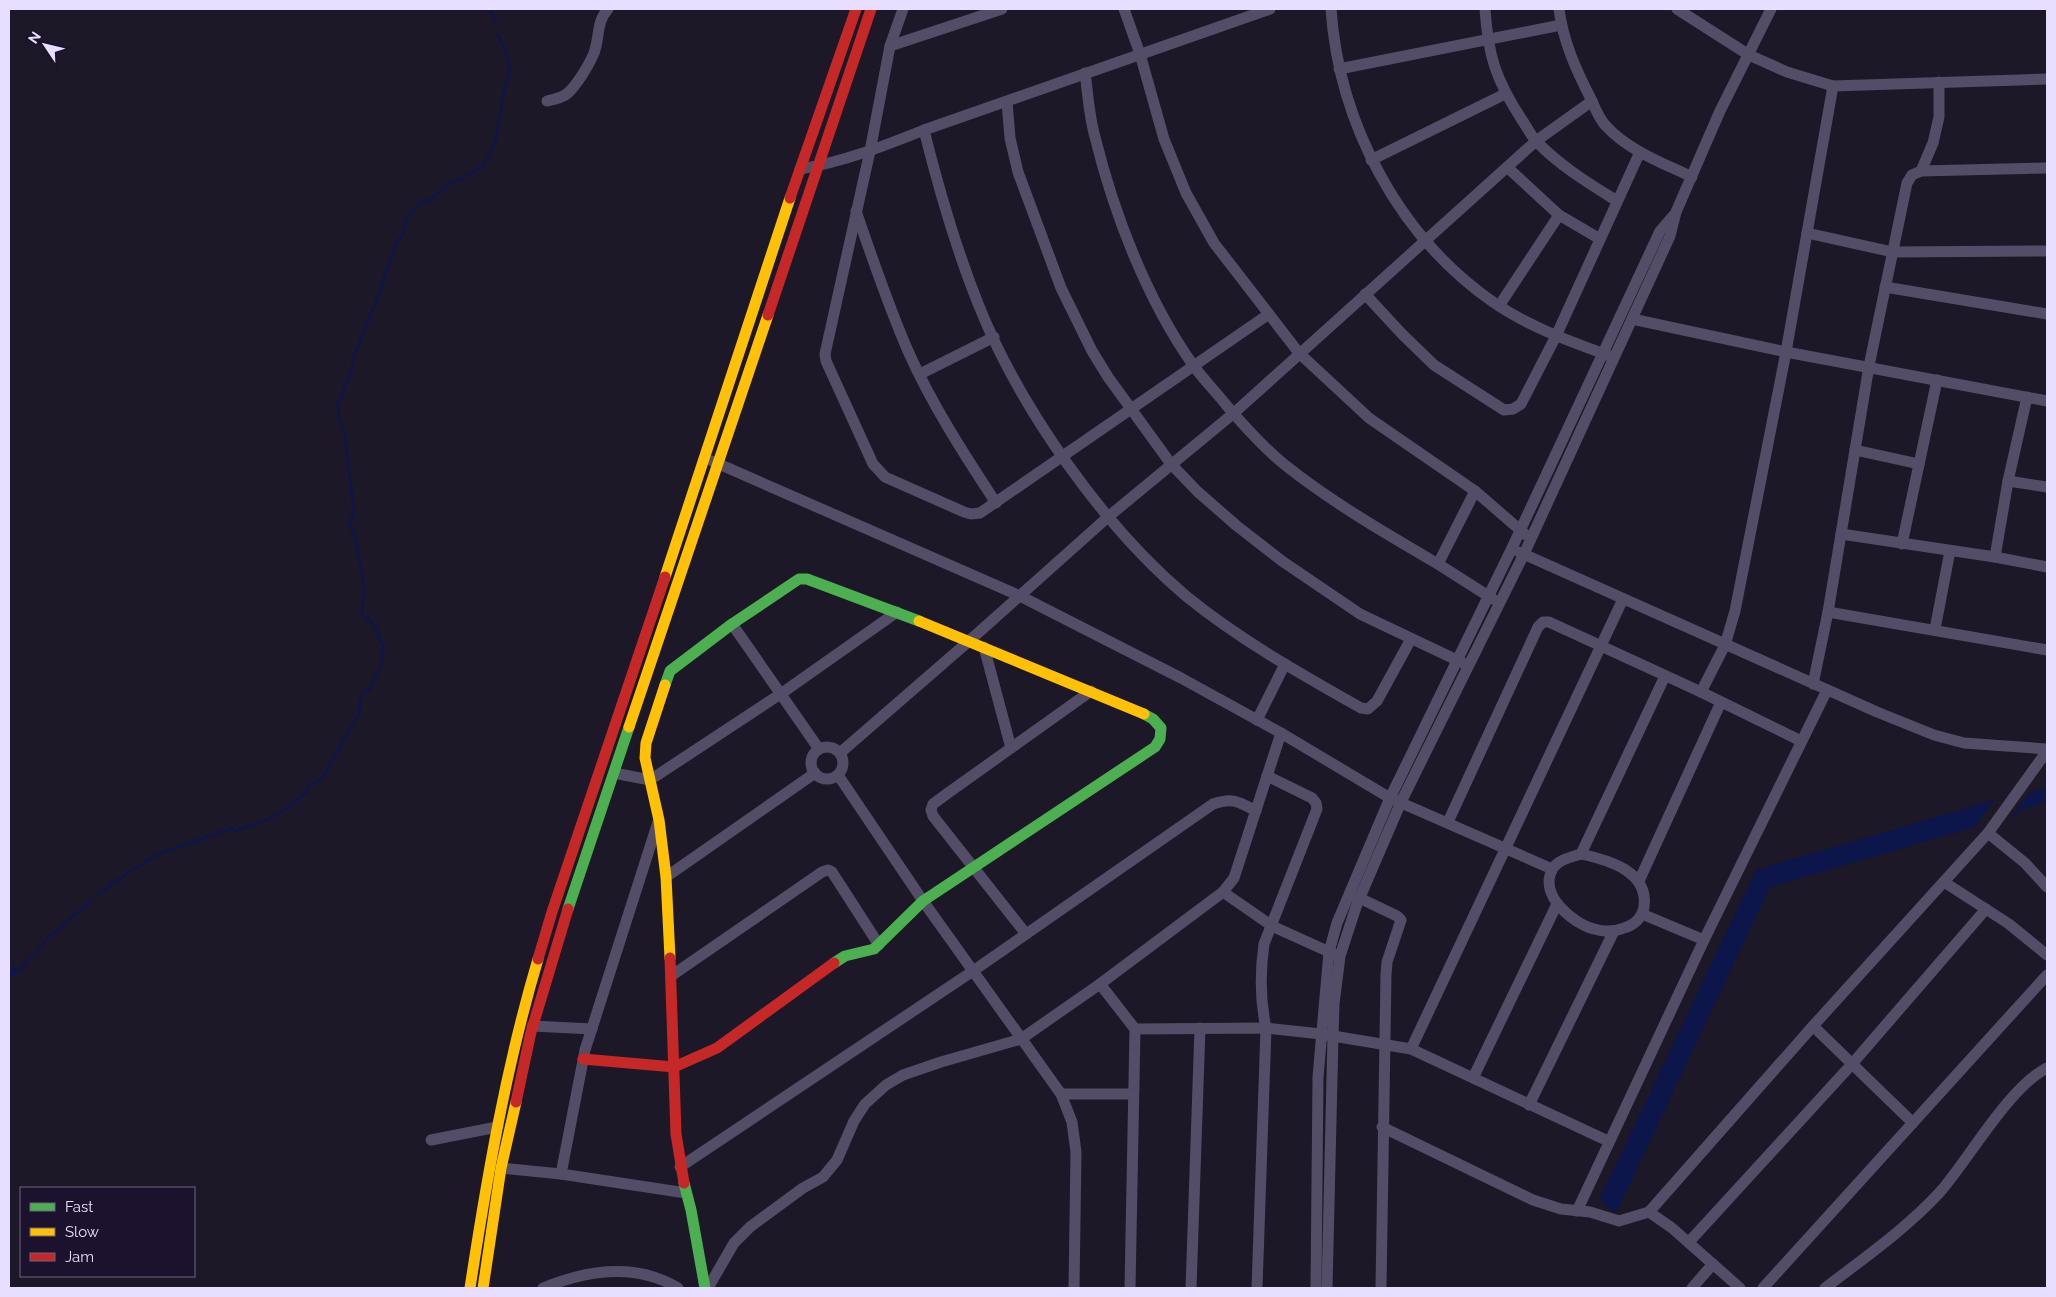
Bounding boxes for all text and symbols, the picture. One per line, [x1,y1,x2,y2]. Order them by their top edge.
north arrow [20,20,70,70]
text: N [25,29,44,47]
legend [20,1187,195,1277]
text: Fast [65,1198,93,1216]
text: Slow [65,1223,99,1241]
text: Jam [65,1248,94,1266]

